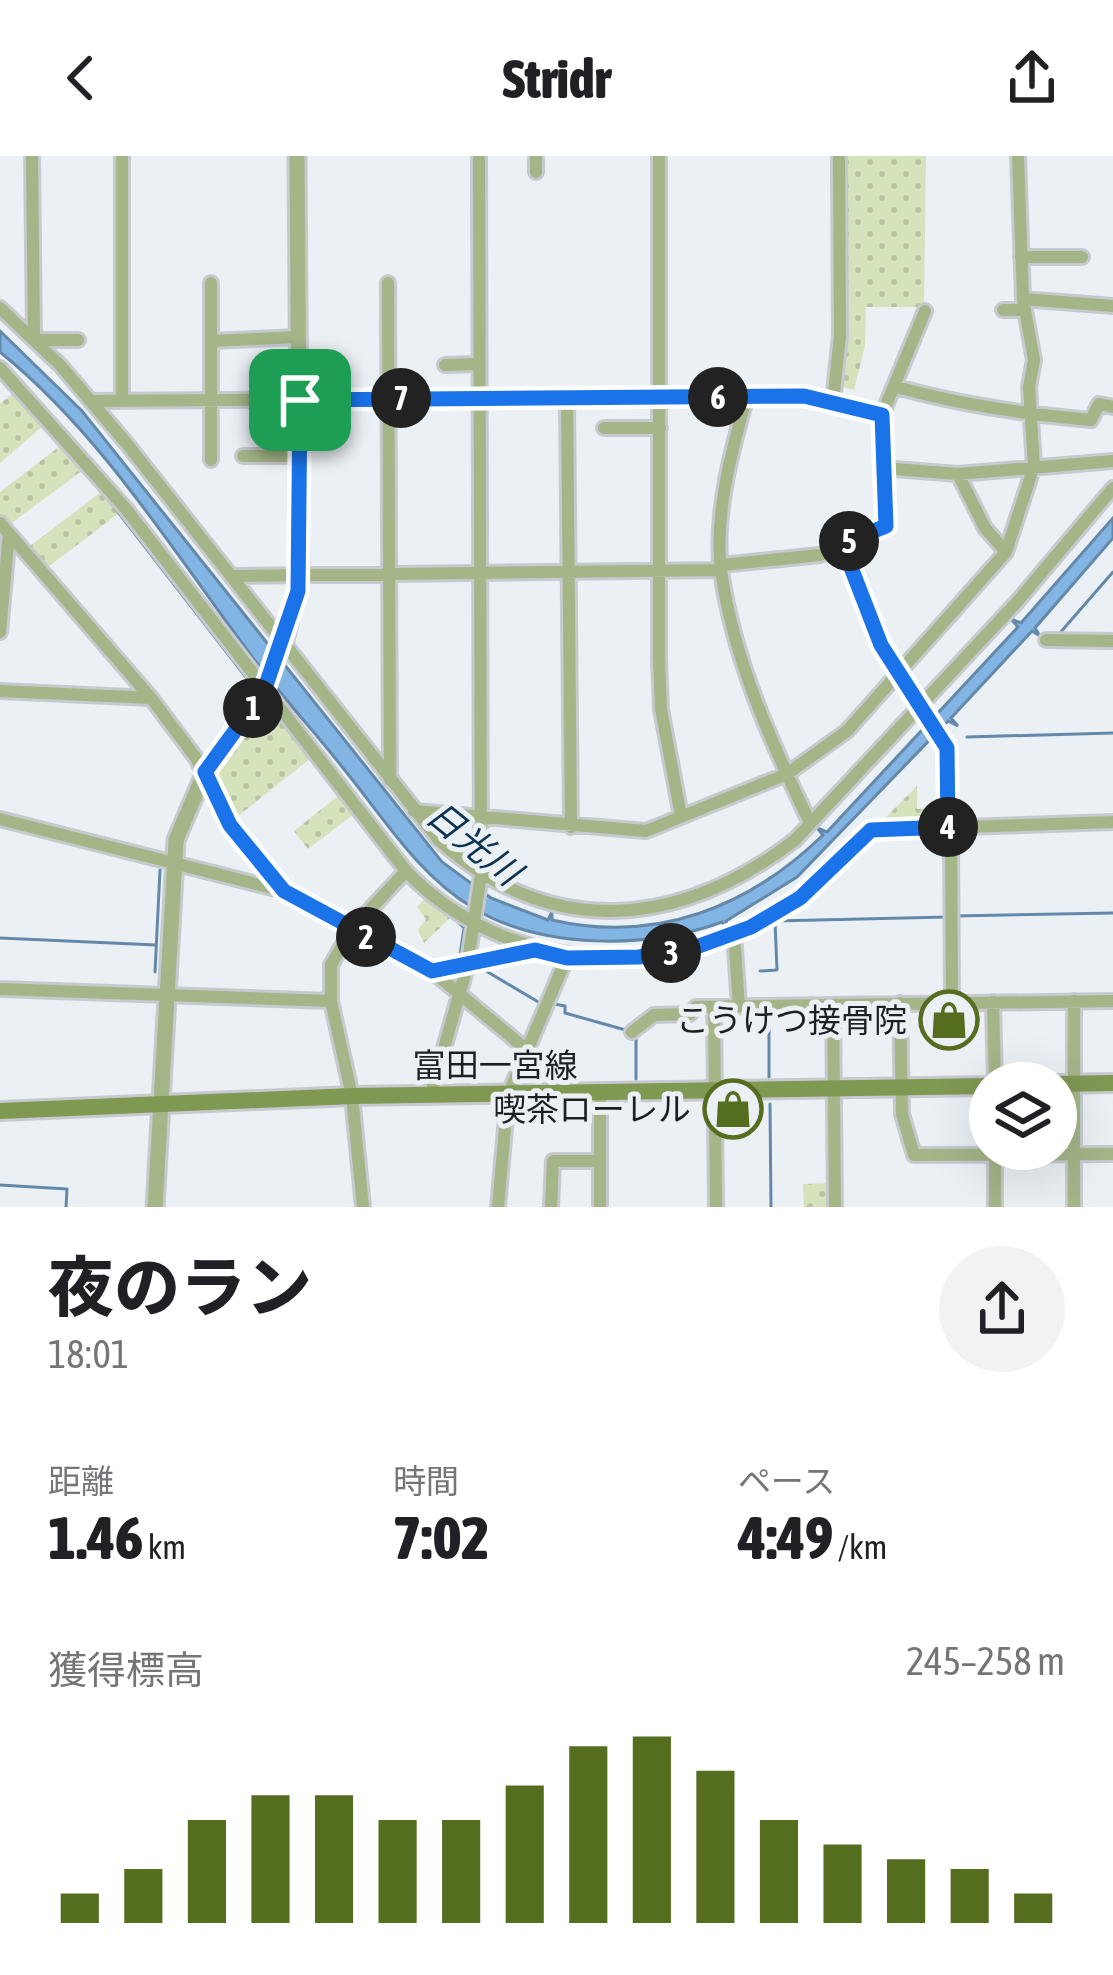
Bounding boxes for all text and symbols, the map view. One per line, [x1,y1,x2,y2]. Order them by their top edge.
icon: back [48,45,114,111]
icon: share [999,45,1065,111]
text: Stridr [502,48,611,109]
pin [249,349,351,451]
icon: arrive [267,367,333,433]
pin: 6 [688,367,748,427]
pin: 7 [371,368,431,428]
text: 6 [710,378,726,416]
text: 7 [393,379,409,417]
pin: 5 [819,511,879,571]
text: 5 [841,522,857,560]
pin: 1 [223,678,283,738]
text: 1 [245,689,261,727]
water label: 日光川 [419,793,532,896]
pin: 4 [918,797,978,857]
text: 4 [940,808,956,846]
pin: 2 [336,907,396,967]
text: 2 [358,918,374,956]
pin: 3 [641,923,701,983]
text: 3 [663,934,679,972]
shop icon: こうけつ接骨院 [918,989,980,1051]
place label: こうけつ接骨院 [676,1001,907,1039]
street label: 富田一宮線 [413,1046,578,1084]
map controls [969,1062,1077,1170]
button: layers [969,1062,1077,1170]
shop icon: 喫茶ローレル [702,1078,764,1140]
place label: 喫茶ローレル [493,1090,691,1128]
button: share [939,1246,1065,1372]
text: 夜のラン [48,1249,312,1325]
text: 18:01 [48,1332,129,1376]
text: 距離 [48,1462,114,1500]
text: 時間 [393,1462,459,1500]
text: ペース [738,1462,835,1500]
text: 1.46 [48,1503,143,1572]
text: 7:02 [393,1503,489,1572]
text: 4:49 [738,1503,833,1572]
text: km [143,1528,186,1566]
text: /km [833,1528,887,1566]
text: 245–258 m [906,1639,1065,1683]
text: 獲得標高 [48,1648,204,1692]

